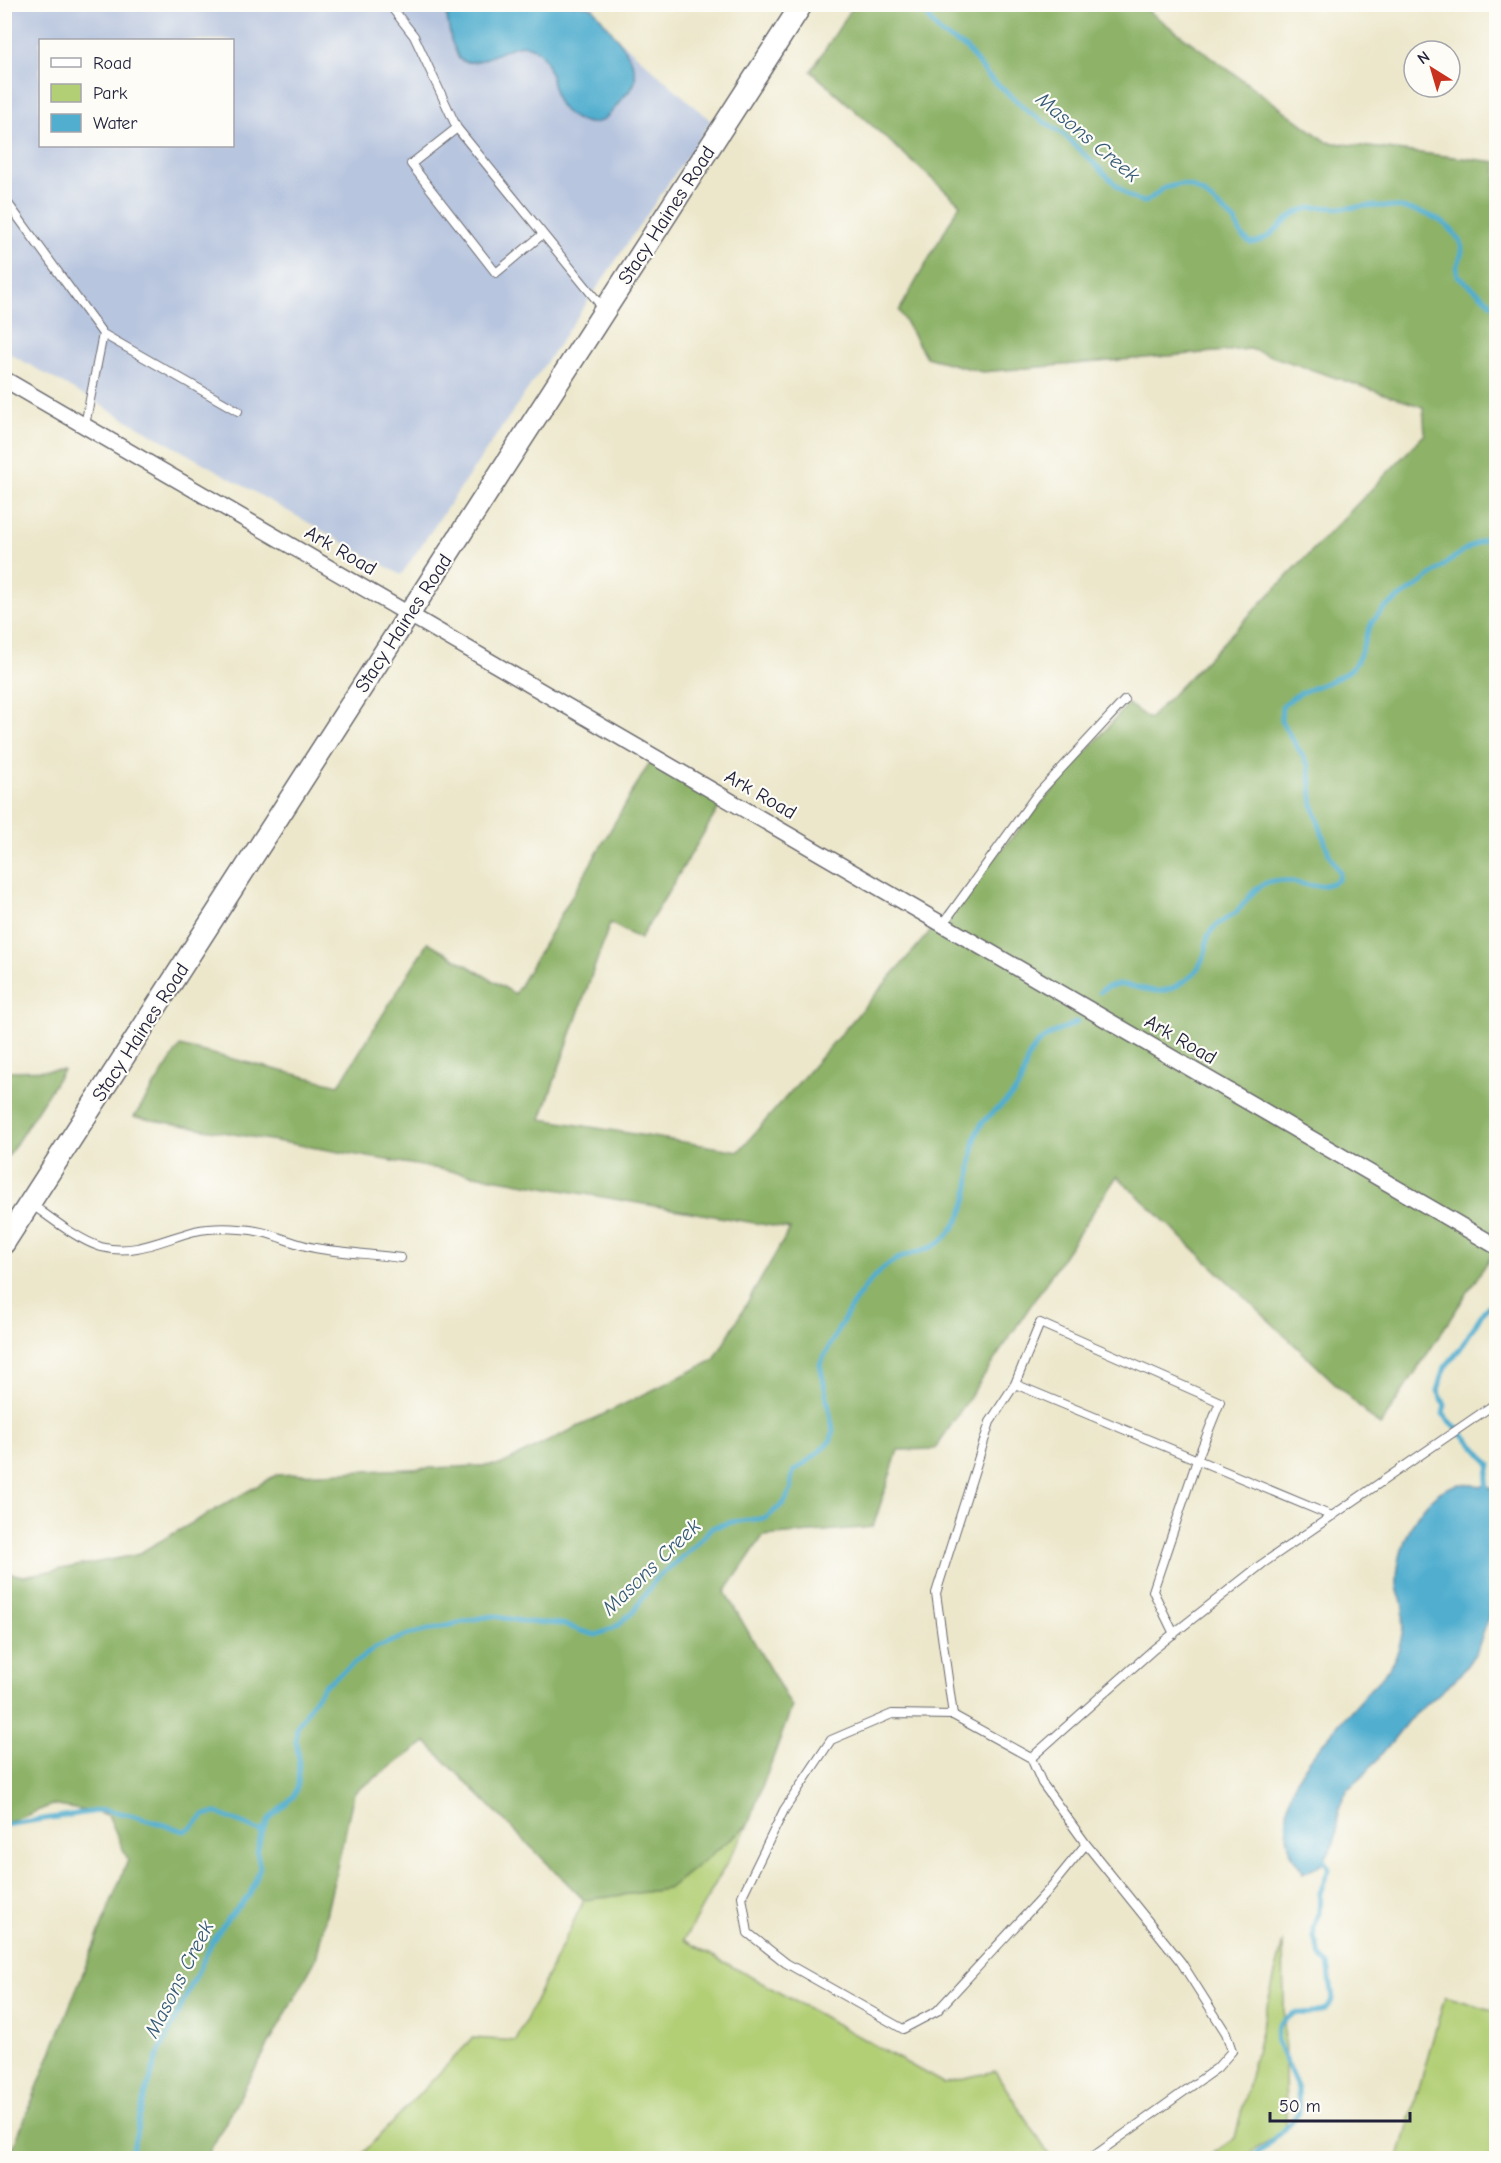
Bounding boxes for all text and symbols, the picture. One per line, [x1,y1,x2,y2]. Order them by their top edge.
legend [39,39,234,147]
north arrow [1402,39,1462,99]
text: N [1414,47,1433,68]
text: Road [93,53,132,74]
text: Park [93,83,128,104]
water label: Masons Creek [1031,86,1145,188]
text: Water [93,113,138,134]
street label: Stacy Haines Road [613,142,720,289]
street label: Ark Road [301,521,381,580]
street label: Stacy Haines Road [350,550,457,697]
street label: Ark Road [721,765,801,824]
street label: Stacy Haines Road [87,959,194,1106]
street label: Ark Road [1141,1010,1221,1069]
water label: Masons Creek [596,1514,706,1621]
water label: Masons Creek [139,1916,219,2042]
scale bar [1270,2085,1410,2123]
text: 50 m [1279,2096,1321,2117]

